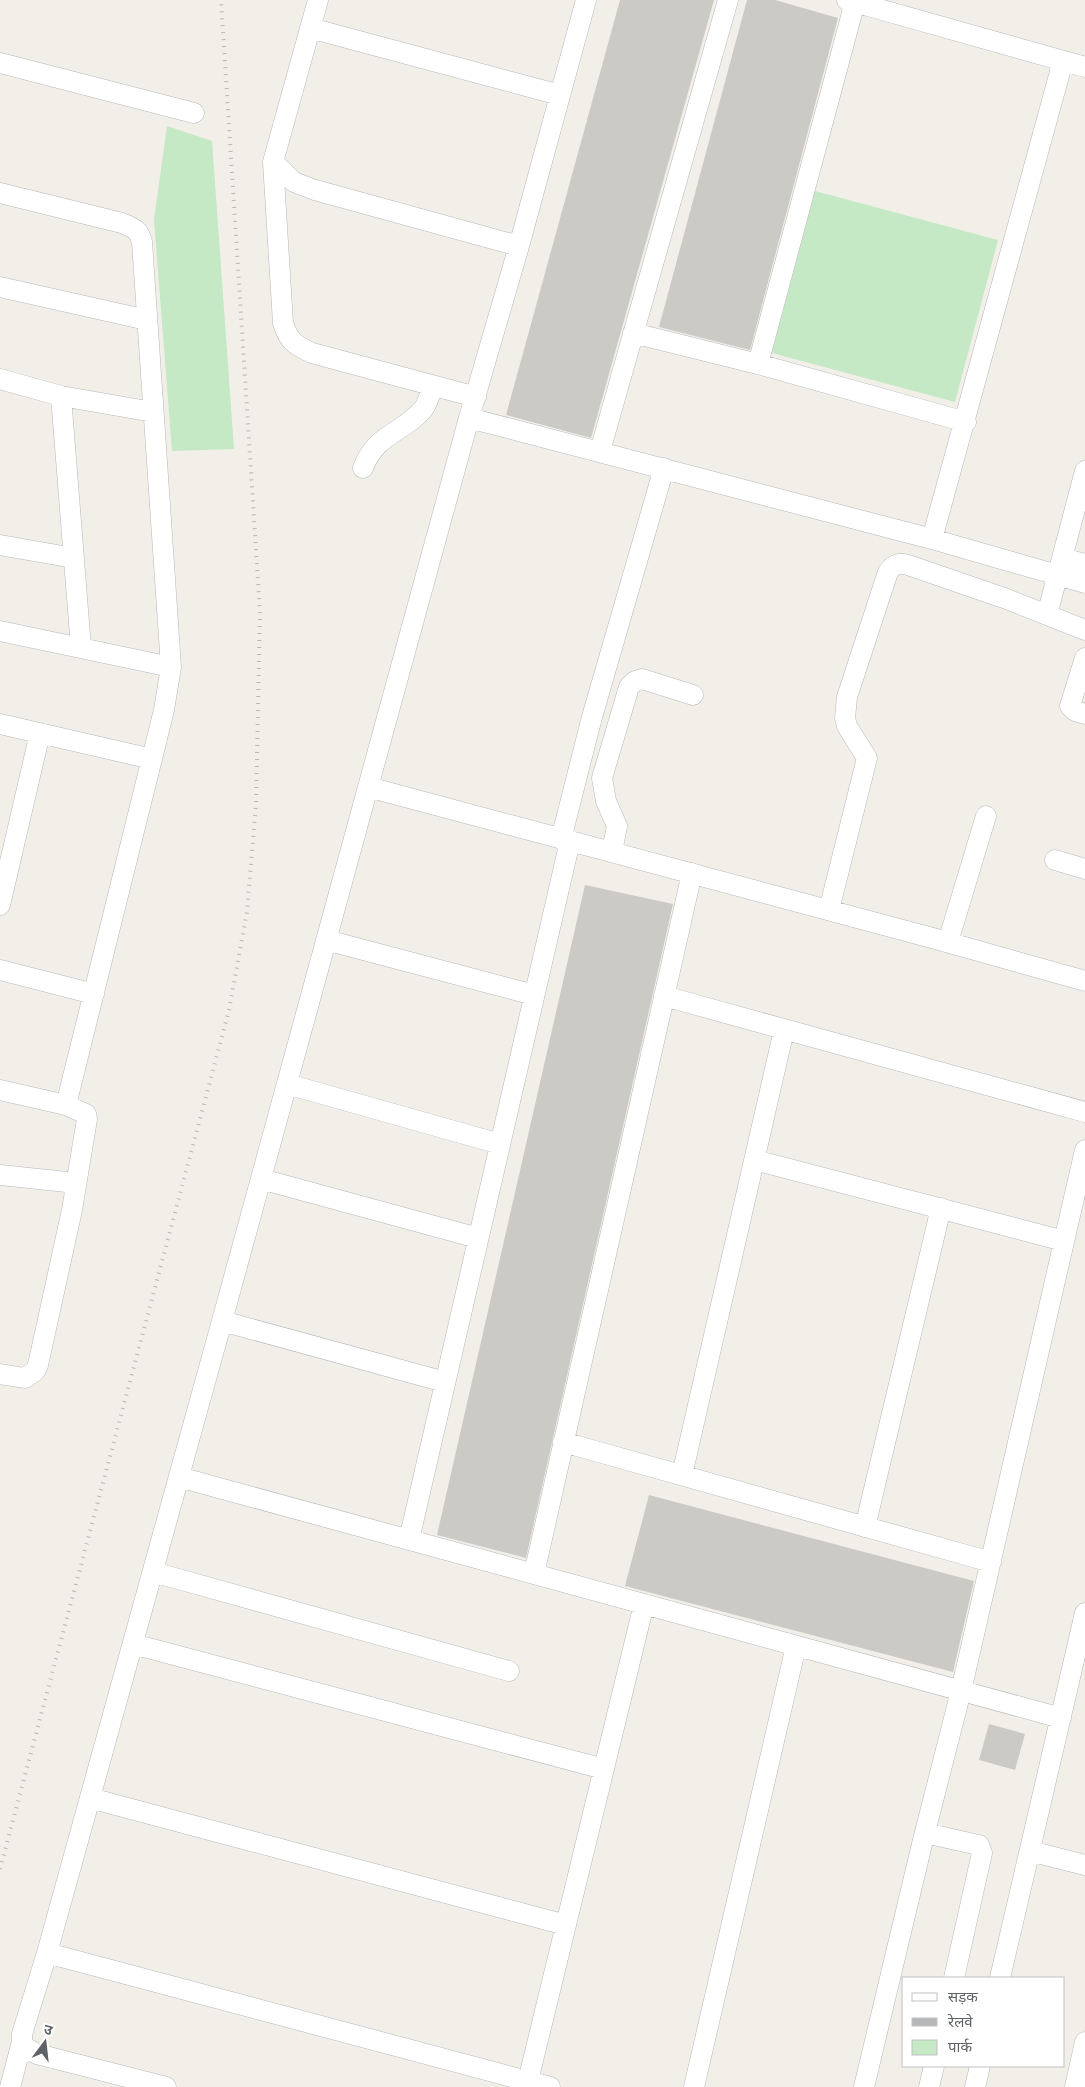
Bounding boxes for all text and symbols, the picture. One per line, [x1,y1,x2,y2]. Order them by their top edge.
legend [902,1977,1065,2067]
text: सड़क [948,1988,978,2005]
text: रेलवे [947,2013,973,2030]
north arrow [20,2017,70,2067]
text: उ [42,2021,55,2038]
text: पार्क [948,2038,972,2055]

